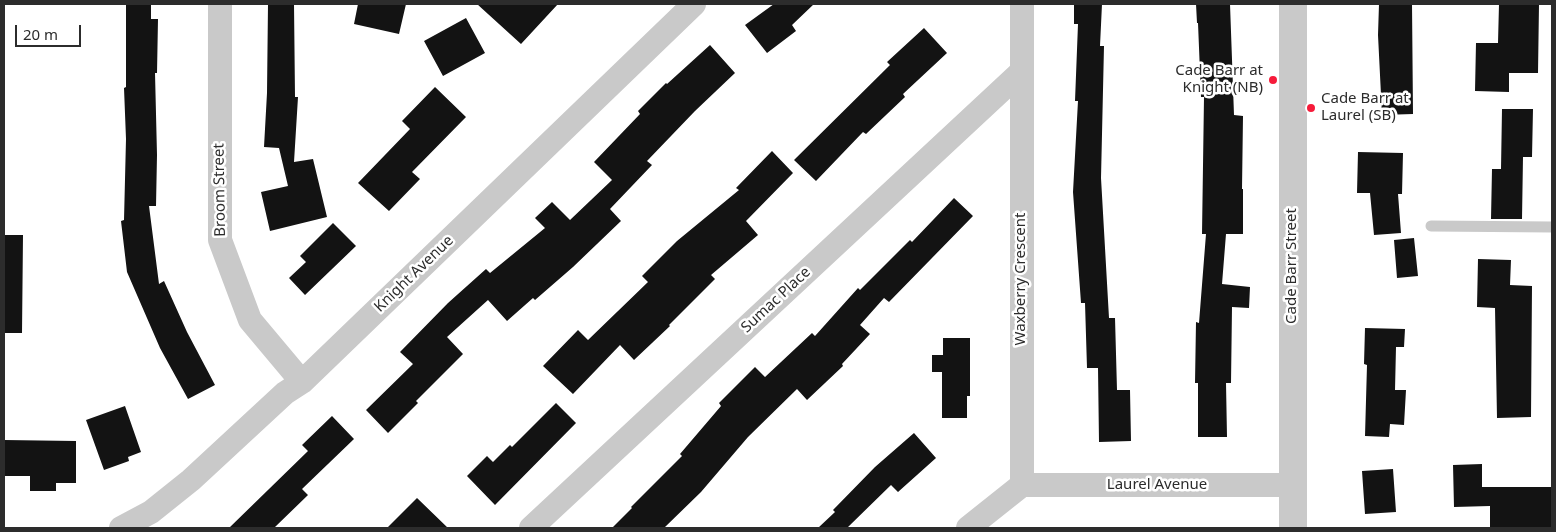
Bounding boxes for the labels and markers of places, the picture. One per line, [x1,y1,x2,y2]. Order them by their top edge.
place label: Cade Barr at Knight (NB) [1175,62,1263,97]
marker: Cade Barr at Knight (NB) [1267,74,1279,86]
place label: Cade Barr at Laurel (SB) [1321,90,1409,125]
marker: Cade Barr at Laurel (SB) [1305,102,1317,114]

